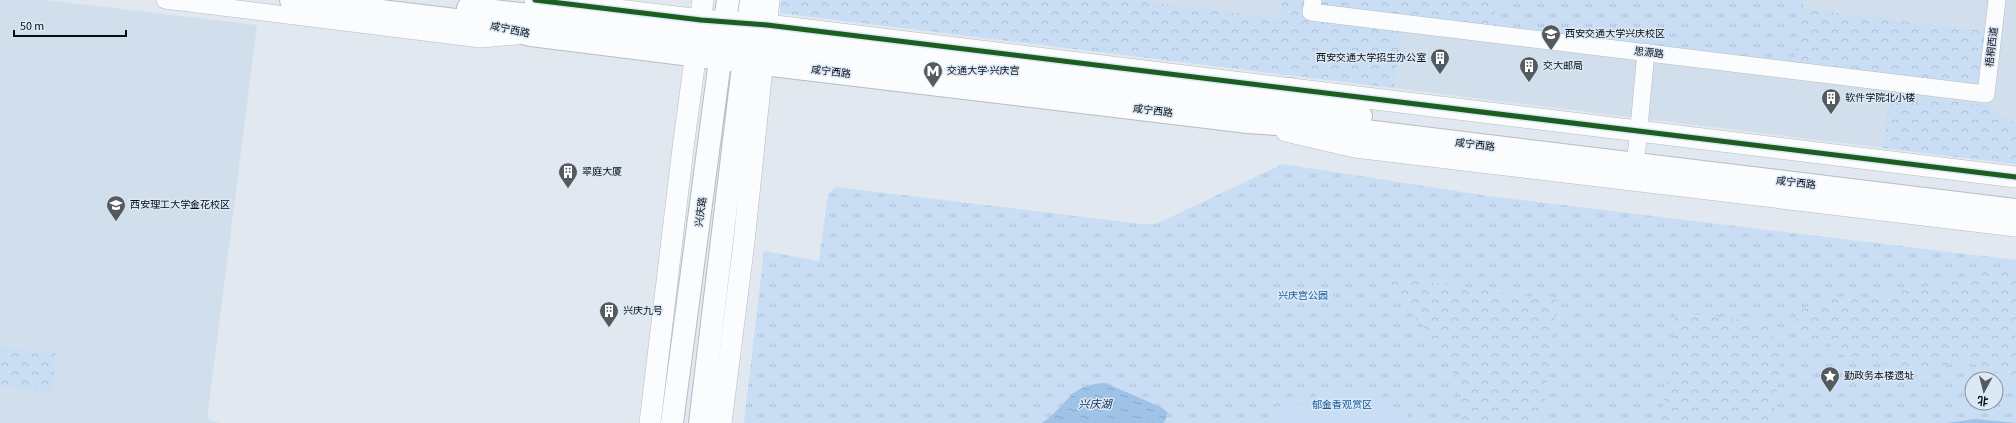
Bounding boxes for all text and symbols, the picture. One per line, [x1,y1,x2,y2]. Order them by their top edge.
scale bar [14,12,126,38]
text: 50 m [20,18,44,35]
street label: 咸宁西路 [489,19,531,41]
school or university icon: 西安交通大学兴庆校区 [1540,23,1562,51]
street label: 梧桐西道 [1983,26,2001,68]
place label: 西安交通大学兴庆校区 [1565,27,1665,41]
street label: 思源路 [1633,44,1665,62]
building icon: 西安交通大学招生办公室 [1429,47,1451,75]
place label: 西安交通大学招生办公室 [1316,51,1426,65]
building icon: 交大邮局 [1518,55,1540,83]
place label: 交大邮局 [1543,59,1583,73]
metro station icon: 交通大学·兴庆宫 [922,60,944,88]
street label: 咸宁西路 [810,63,852,81]
place label: 交通大学·兴庆宫 [947,64,1020,78]
building icon: 软件学院北小楼 [1820,87,1842,115]
place label: 软件学院北小楼 [1845,91,1915,105]
street label: 咸宁西路 [1132,102,1174,120]
street label: 咸宁西路 [1454,136,1496,154]
building icon: 翠庭大厦 [557,161,579,189]
place label: 翠庭大厦 [582,165,622,179]
street label: 咸宁西路 [1775,174,1817,192]
school or university icon: 西安理工大学金花校区 [105,194,127,222]
street label: 兴庆路 [692,196,710,228]
place label: 西安理工大学金花校区 [130,198,230,212]
park label: 兴庆宫公园 [1278,289,1328,303]
building icon: 兴庆九号 [598,300,620,328]
place label: 兴庆九号 [623,304,663,318]
place icon: 勤政务本楼遗址 [1819,365,1841,393]
place label: 勤政务本楼遗址 [1844,369,1914,383]
north arrow [1964,371,2004,411]
text: 北 [1976,392,1989,409]
water label: 兴庆湖 [1079,397,1113,412]
park label: 郁金香观赏区 [1312,398,1372,412]

